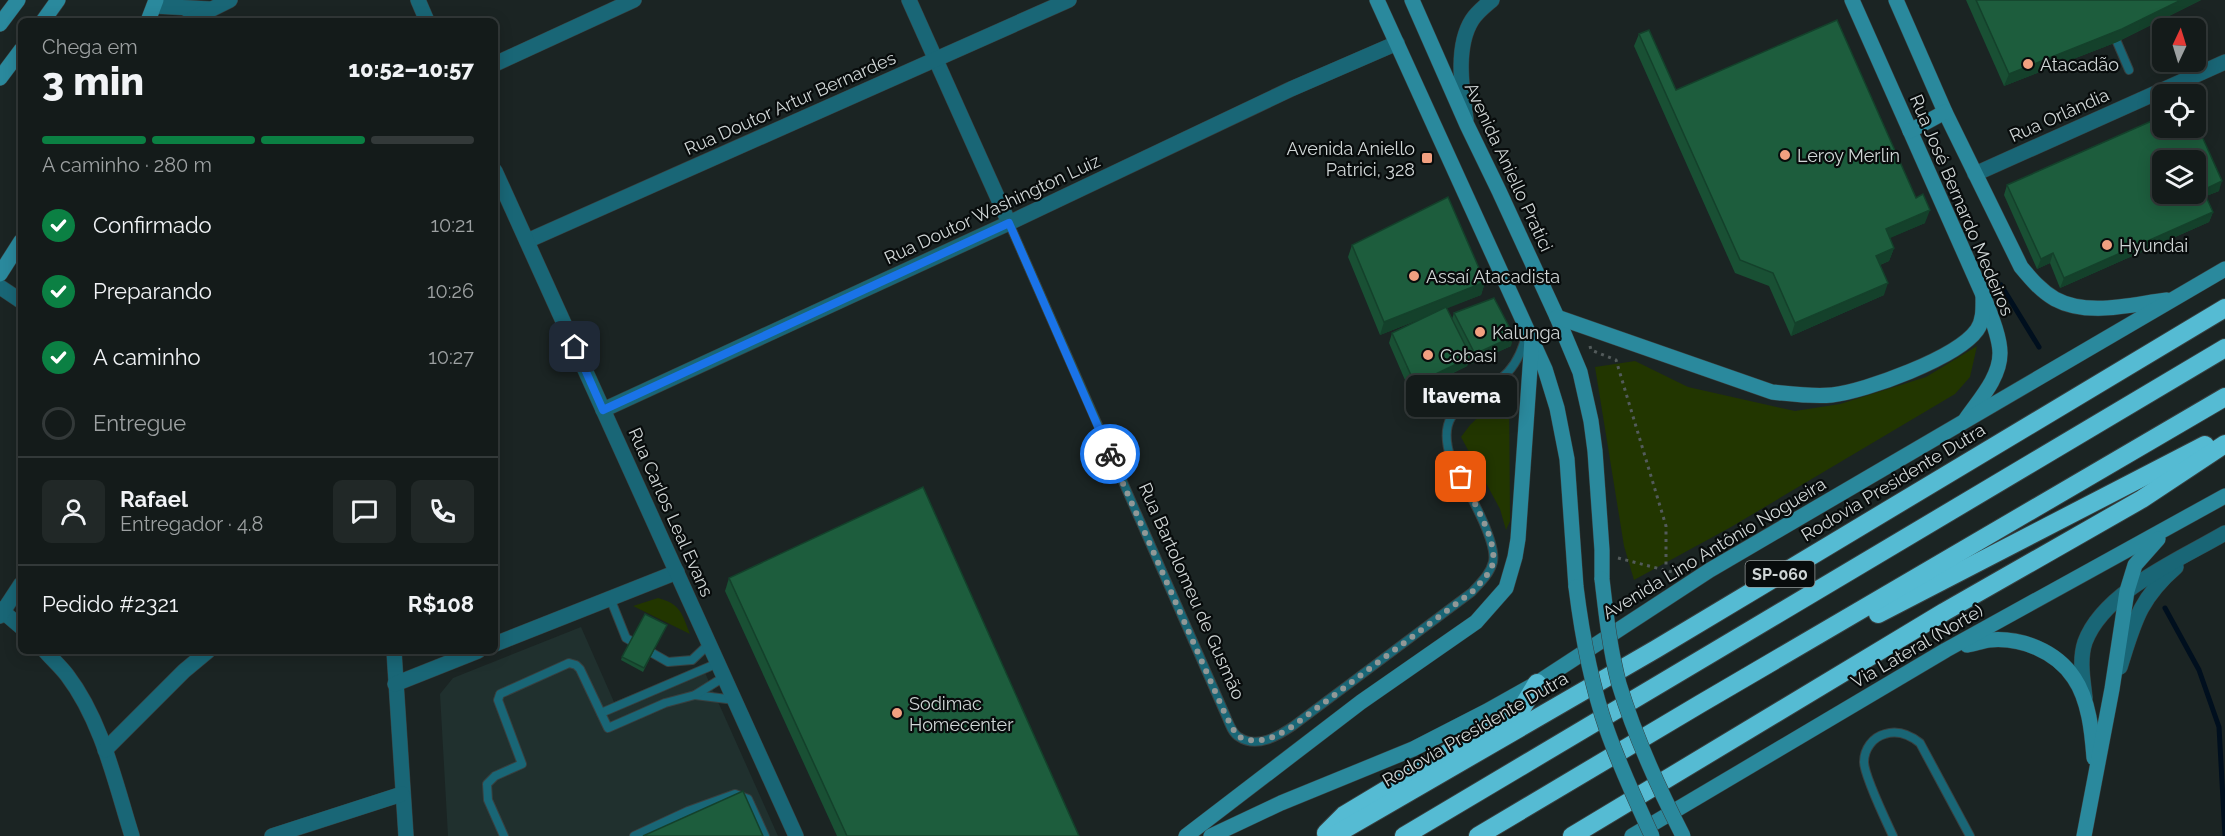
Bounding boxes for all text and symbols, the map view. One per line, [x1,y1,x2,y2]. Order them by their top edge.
north arrow [2152,18,2206,72]
map controls [2152,18,2206,204]
text: Chega em [42,35,138,59]
street label: Rua Doutor Artur Bernardes [681,47,899,159]
place label: Atacadão [2040,54,2119,75]
text: 10:52–10:57 [349,56,474,82]
marker: Atacadão [2021,57,2035,71]
text: 3 min [42,58,144,104]
street label: Avenida Aniello Pratici [1461,79,1557,255]
street label: Rua Orlândia [2006,84,2112,146]
button: locate [2152,84,2206,138]
street label: Rua José Bernardo Medeiros [1906,91,2018,319]
place label: Avenida Aniello Patrici, 328 [1286,138,1415,180]
place label: Leroy Merlin [1797,145,1900,166]
marker: Leroy Merlin [1778,148,1792,162]
street label: Rua Doutor Washington Luiz [881,150,1103,268]
button: layers [2152,150,2206,204]
marker: Avenida Aniello Patrici, 328 [1420,151,1434,165]
text: A caminho · 280 m [42,153,212,177]
icon: check [42,209,75,242]
text: Confirmado [93,212,212,238]
text: 10:21 [430,213,474,237]
place label: Hyundai [2119,235,2188,256]
marker: Hyundai [2100,238,2114,252]
place label: Assaí Atacadista [1426,266,1560,287]
marker: Assaí Atacadista [1407,269,1421,283]
icon: check [42,275,75,308]
text: Preparando [93,278,212,304]
text: 10:26 [427,279,474,303]
pin [549,321,600,372]
place label: Kalunga [1492,322,1560,343]
marker: Kalunga [1473,325,1487,339]
icon: home [558,330,591,363]
icon: check [42,341,75,374]
text: A caminho [93,344,201,370]
text: 10:27 [428,345,474,369]
place label: Cobasi [1440,345,1497,366]
marker: Cobasi [1421,348,1435,362]
callout: Itavema [1406,375,1516,417]
text: Itavema [1422,384,1501,408]
text: Entregue [93,410,186,436]
street label: Rodovia Presidente Dutra [1797,419,1989,545]
street label: Rua Carlos Leal Evans [624,424,718,600]
courier [1080,424,1140,484]
icon: bike [1094,438,1127,471]
pin [1435,451,1486,502]
icon: bag [1444,460,1477,493]
street label: Avenida Lino Antônio Nogueira [1599,473,1829,623]
street label: Rua Bartolomeu de Gusmão [1135,479,1250,703]
button: person [42,480,105,543]
button: chat [333,480,396,543]
button: phone [411,480,474,543]
text: Rafael [120,486,188,512]
text: Entregador · 4.8 [120,512,263,536]
road number: SP-060 [1746,561,1814,587]
text: Pedido #2321 [42,591,178,617]
text: R$108 [408,591,474,617]
street label: Via Lateral (Norte) [1847,600,1987,692]
street label: Rodovia Presidente Dutra [1378,667,1572,791]
place label: Sodimac Homecenter [909,693,1014,735]
marker: Sodimac Homecenter [890,706,904,720]

